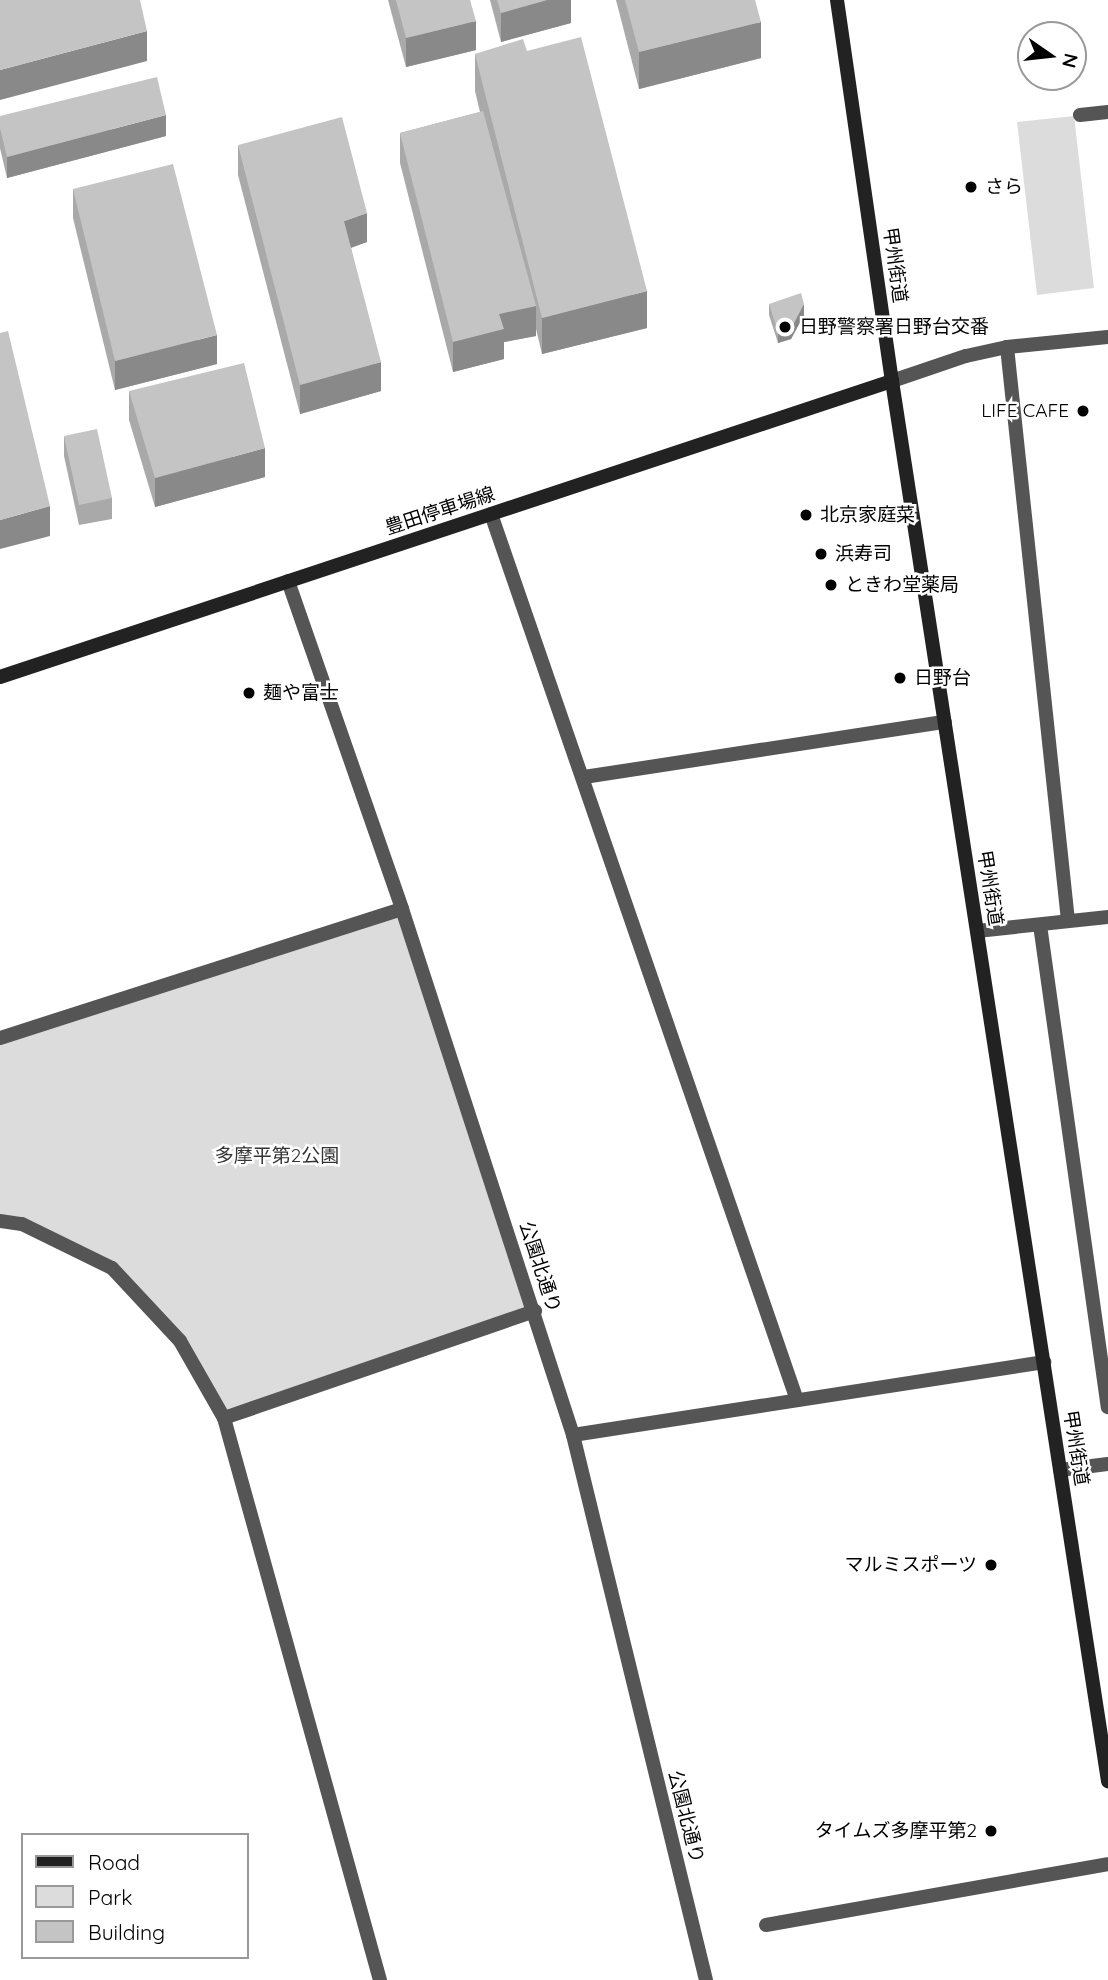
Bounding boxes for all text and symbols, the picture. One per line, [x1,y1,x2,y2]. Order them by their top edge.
north arrow [1017,21,1087,91]
text: N [1057,51,1084,70]
place label: さら [985,176,1023,198]
marker: さら [963,179,979,195]
street label: 甲州街道 [878,226,912,304]
place label: 日野警察署日野台交番 [799,316,989,338]
marker: 日野警察署日野台交番 [777,319,793,335]
place label: LIFE CAFE [981,400,1069,422]
marker: LIFE CAFE [1075,403,1091,419]
street label: 豊田停車場線 [382,483,498,539]
place label: 北京家庭菜 [820,504,915,526]
marker: 北京家庭菜 [798,507,814,523]
place label: 浜寿司 [835,543,892,565]
marker: 浜寿司 [813,546,829,562]
place label: ときわ堂薬局 [845,574,959,596]
marker: ときわ堂薬局 [823,577,839,593]
place label: 日野台 [914,667,971,689]
marker: 日野台 [892,670,908,686]
place label: 麺や富士 [263,682,339,704]
marker: 麺や富士 [241,685,257,701]
street label: 甲州街道 [973,849,1007,927]
park label: 多摩平第2公園 [215,1145,339,1167]
street label: 公園北通り [514,1218,566,1316]
street label: 甲州街道 [1059,1409,1093,1487]
place label: マルミスポーツ [844,1554,977,1576]
marker: マルミスポーツ [983,1557,999,1573]
street label: 公園北通り [663,1768,709,1866]
place label: タイムズ多摩平第2 [814,1820,977,1842]
marker: タイムズ多摩平第2 [983,1823,999,1839]
legend [21,1833,248,1959]
text: Road [88,1849,140,1875]
text: Park [88,1884,132,1910]
text: Building [88,1919,165,1945]

